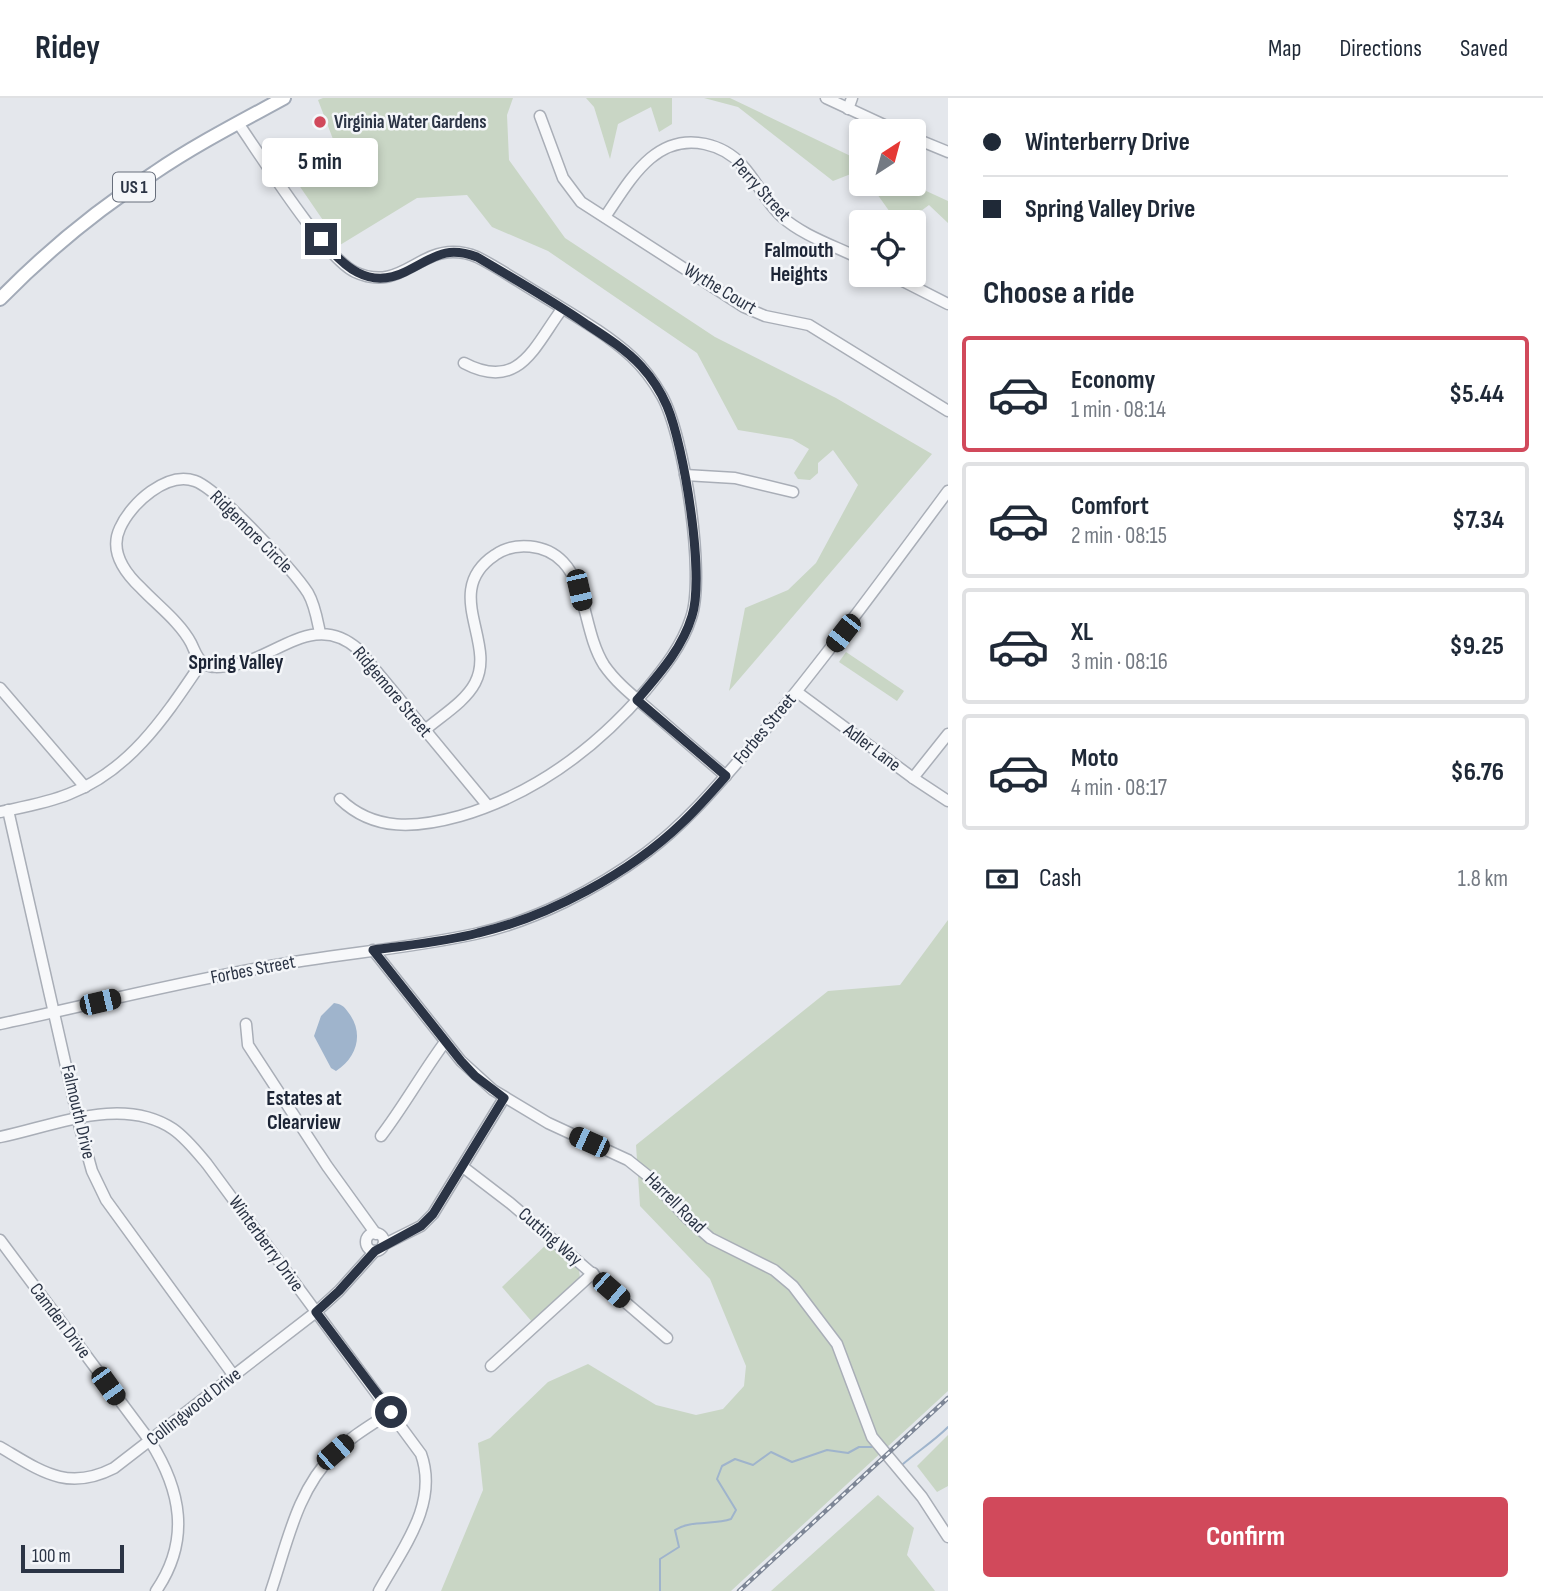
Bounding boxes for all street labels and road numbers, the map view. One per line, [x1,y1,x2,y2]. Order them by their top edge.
street label: Perry Street [727,154,795,227]
road number: US 1 [113,172,155,202]
street label: Wythe Court [680,258,761,320]
street label: Ridgemore Circle [205,486,297,578]
street label: Ridgemore Street [347,642,437,742]
street label: Forbes Street [729,689,801,769]
street label: Adler Lane [838,718,905,777]
street label: Forbes Street [209,950,297,989]
street label: Falmouth Drive [56,1063,100,1161]
street label: Harrell Road [640,1168,710,1238]
street label: Winterberry Drive [223,1192,309,1296]
street label: Cutting Way [513,1203,587,1271]
street label: Camden Drive [24,1279,96,1363]
street label: Collingwood Drive [142,1363,246,1451]

